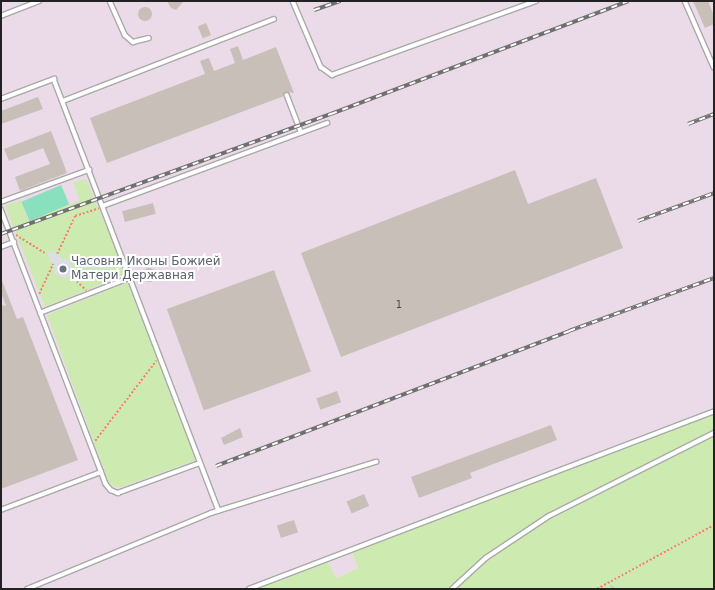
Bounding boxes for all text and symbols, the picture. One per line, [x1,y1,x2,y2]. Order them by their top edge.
place label: Часовня Иконы Божией Матери Державная [71,255,221,283]
marker: Часовня Иконы Божией Матери Державная [58,264,68,274]
house number: 1 [396,299,402,311]

